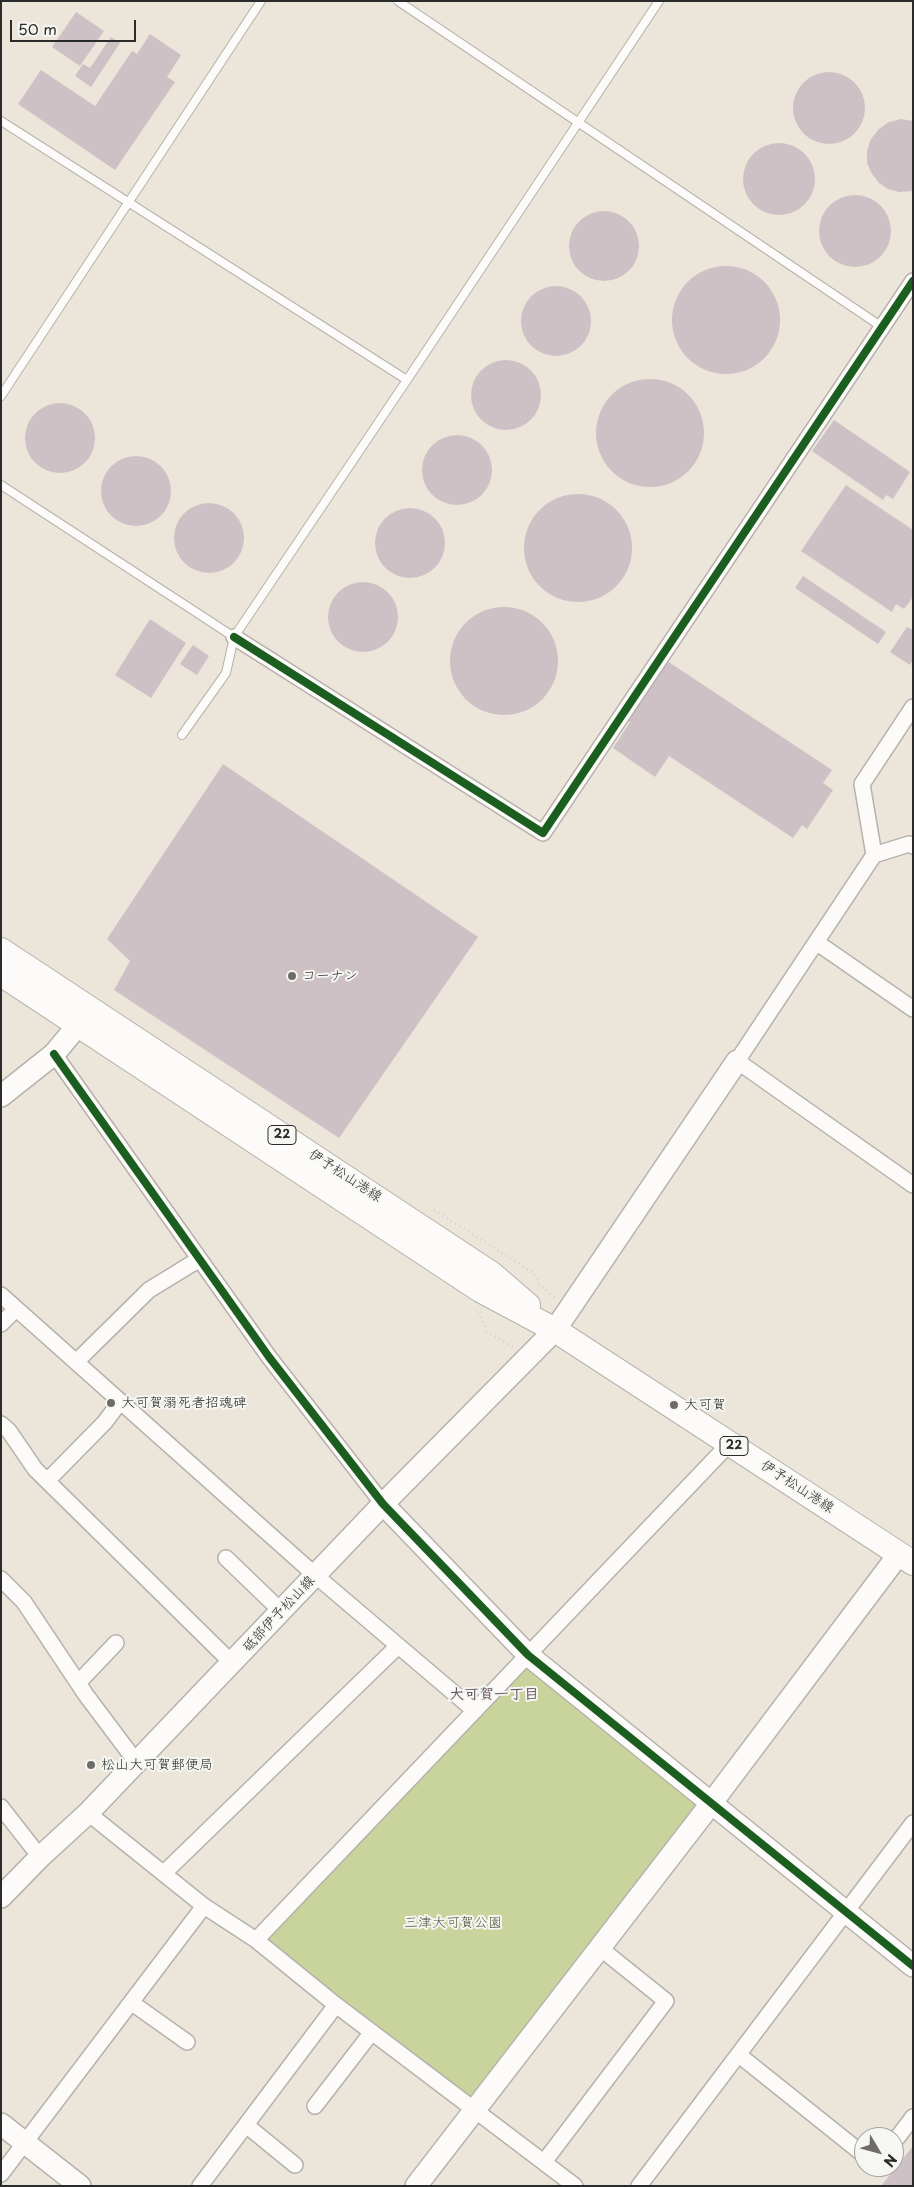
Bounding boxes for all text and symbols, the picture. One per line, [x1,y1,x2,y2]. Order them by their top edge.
scale bar [12,10,139,42]
text: 50 m [18,17,57,40]
place label: コーナン [302,968,358,984]
marker: コーナン [286,970,298,982]
road number: 22 [268,1126,296,1144]
street label: 伊予松山港線 [305,1146,385,1206]
place label: 大可賀溺死者招魂碑 [121,1395,247,1411]
marker: 大可賀溺死者招魂碑 [105,1397,117,1409]
place label: 大可賀 [684,1397,726,1413]
marker: 大可賀 [668,1399,680,1411]
road number: 22 [720,1436,748,1455]
street label: 伊予松山港線 [757,1457,837,1517]
street label: 砥部伊予松山線 [239,1572,319,1656]
district label: 大可賀一丁目 [449,1686,539,1704]
place label: 松山大可賀郵便局 [101,1757,213,1773]
marker: 松山大可賀郵便局 [85,1759,97,1771]
park label: 三津大可賀公園 [404,1915,502,1931]
north arrow [854,2127,904,2177]
text: N [879,2150,902,2171]

